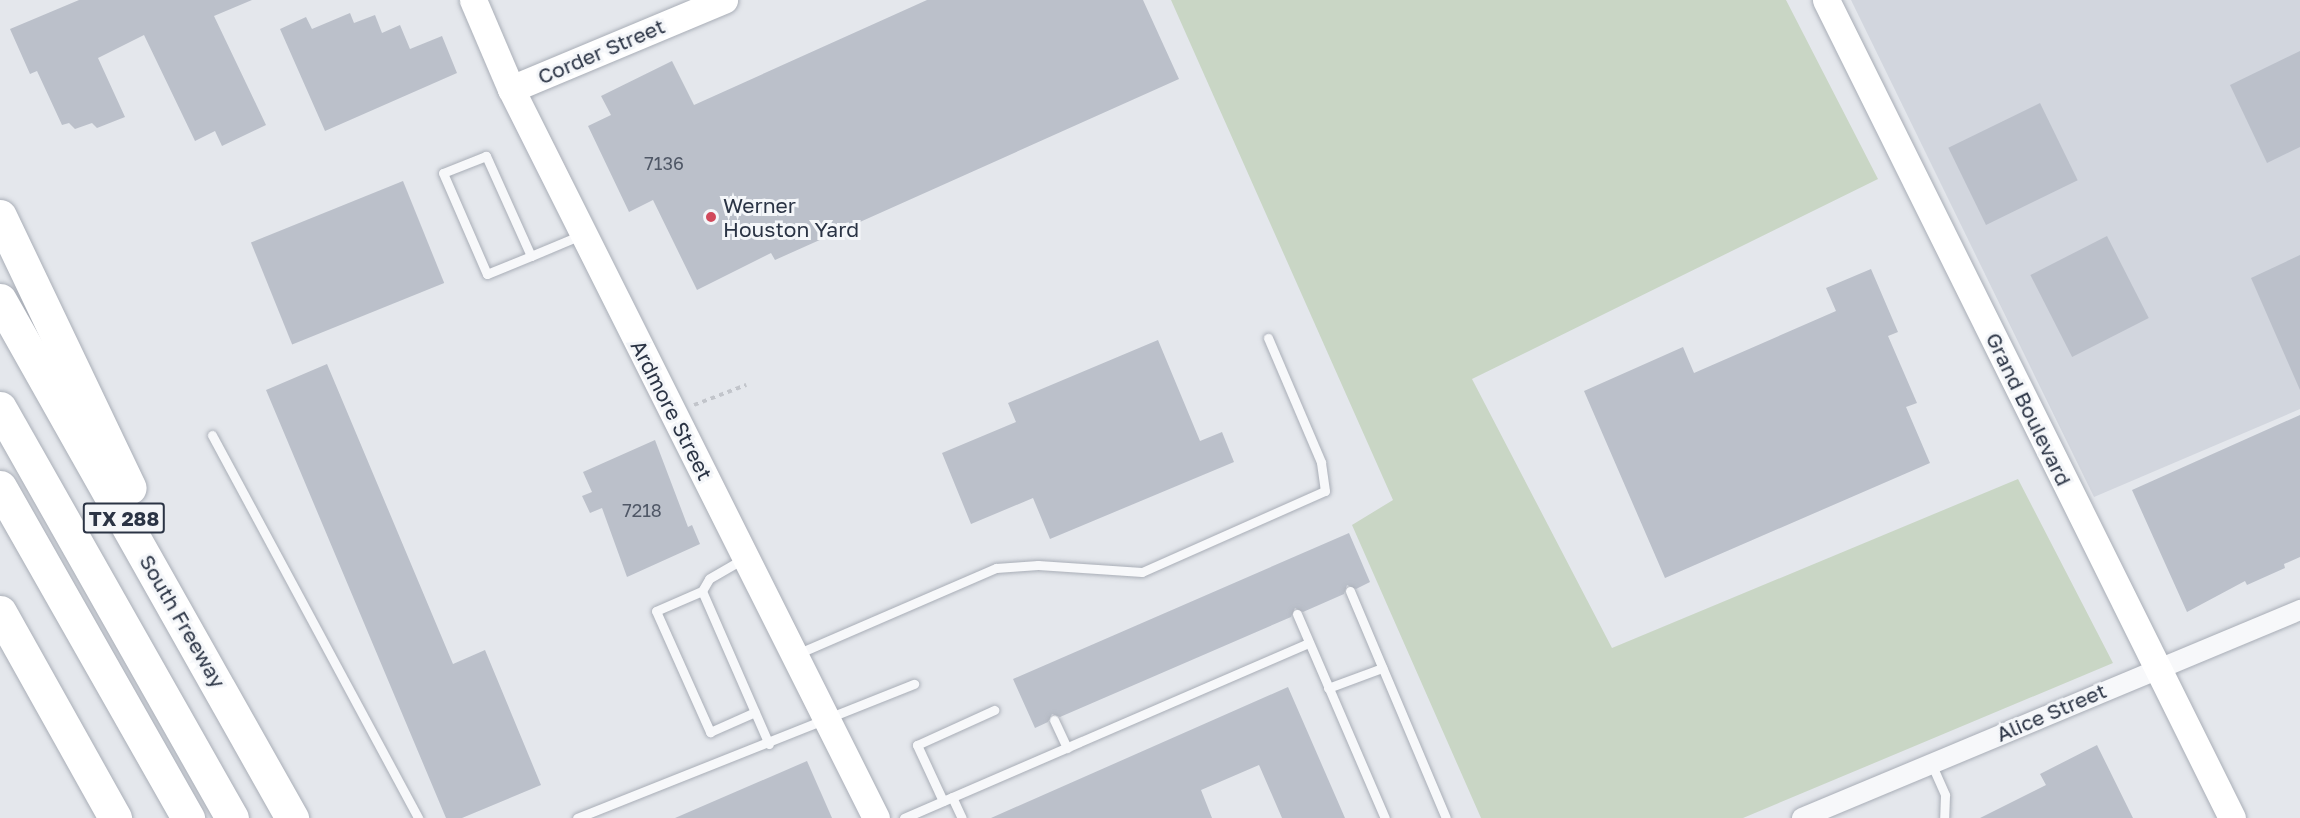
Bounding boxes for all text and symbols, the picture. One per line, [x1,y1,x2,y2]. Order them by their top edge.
street label: Corder Street [534,13,668,89]
house number: 7136 [644,152,684,174]
place label: Werner Houston Yard [723,192,859,242]
marker: Werner Houston Yard [704,210,718,224]
street label: Grand Boulevard [1981,328,2077,490]
street label: Ardmore Street [626,336,718,484]
house number: 7218 [622,499,662,521]
road number: TX 288 [82,501,166,535]
street label: South Freeway [135,550,231,692]
street label: Alice Street [1992,678,2110,746]

